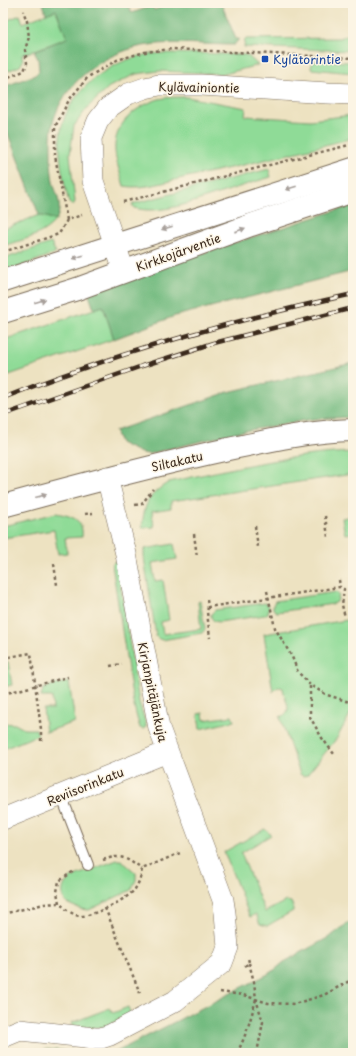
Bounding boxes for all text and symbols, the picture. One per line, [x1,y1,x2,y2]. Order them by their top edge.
place label: Kylätorintie [273,50,341,68]
marker: Kylätorintie [260,54,270,64]
street label: Kylävainiontie [158,77,240,97]
one-way arrow [285,186,297,192]
one-way arrow [161,225,173,231]
one-way arrow [234,226,246,232]
street label: Kirkkojärventie [133,228,223,276]
one-way arrow [71,254,83,260]
one-way arrow [35,297,47,303]
street label: Siltakatu [149,446,205,476]
one-way arrow [35,493,47,499]
street label: Kirjanpitäjänkuja [134,640,173,744]
street label: Reviisorinkatu [44,762,126,810]

